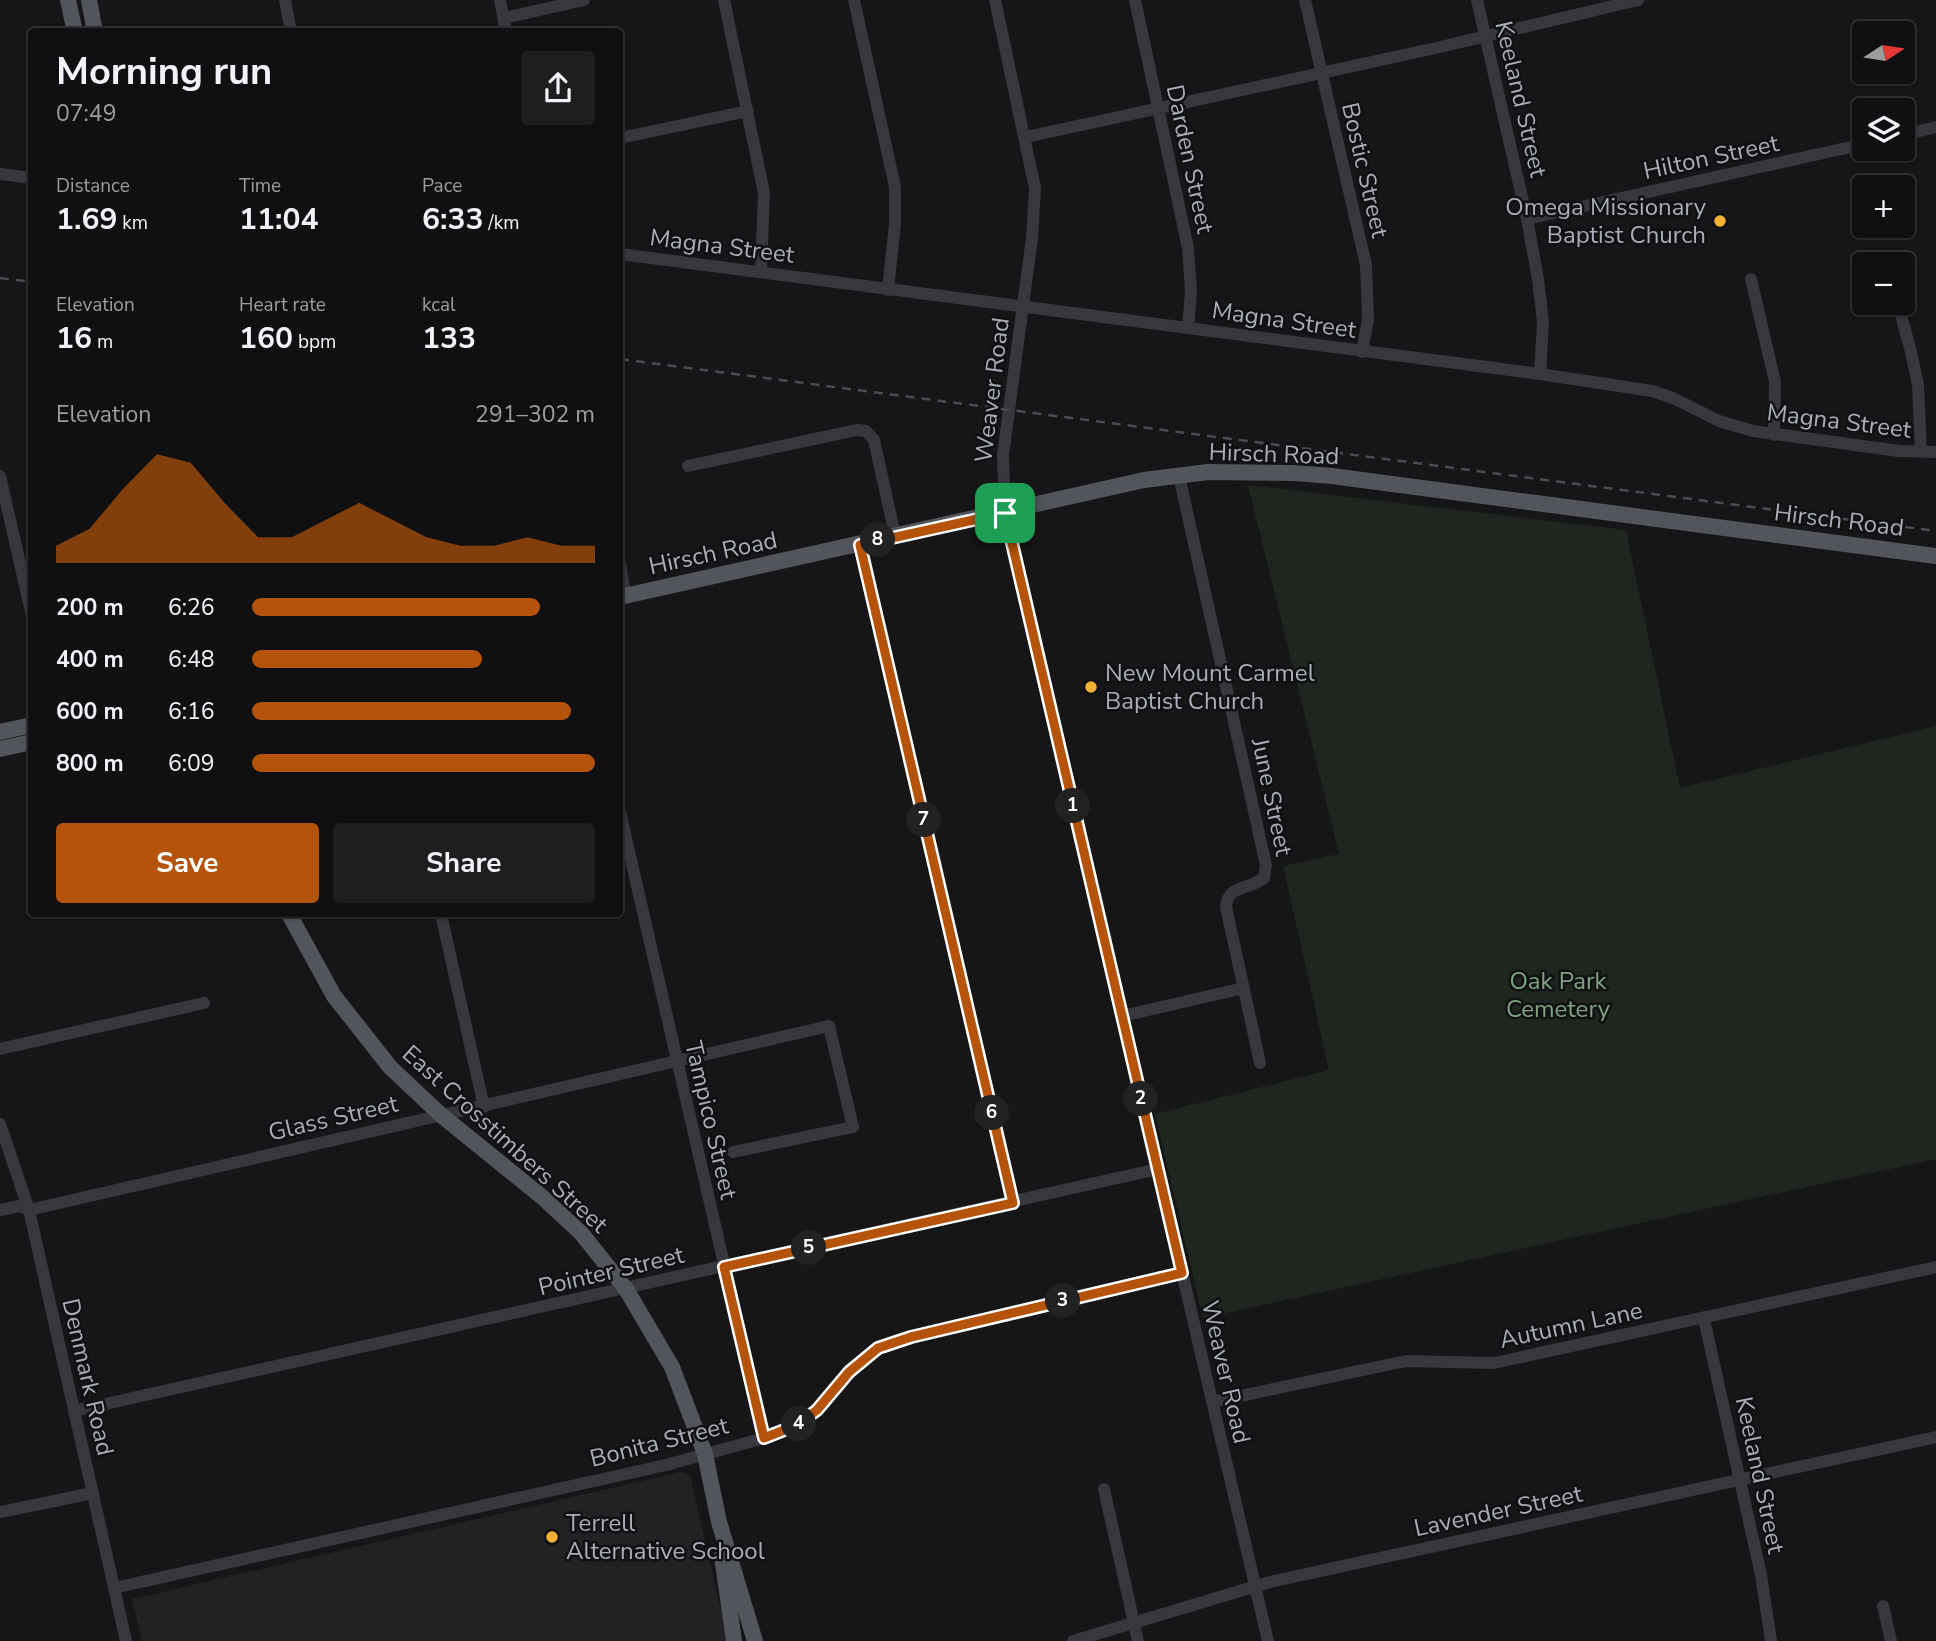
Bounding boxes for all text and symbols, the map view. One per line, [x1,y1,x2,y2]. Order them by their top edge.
street label: Keeland Street [1487,18,1555,181]
north arrow [1852,21,1914,84]
map controls [1852,21,1915,315]
text: Morning run [56,46,272,97]
button: share [521,51,595,125]
street label: Darden Street [1159,82,1221,237]
text: 07:49 [56,98,116,129]
button: layers [1852,98,1915,161]
street label: Bostic Street [1334,99,1396,241]
street label: Hilton Street [1640,127,1782,187]
text: Distance [56,173,130,199]
text: Time [239,173,281,199]
text: Pace [422,173,462,199]
button: + [1852,175,1915,238]
place label: Omega Missionary Baptist Church [1505,191,1707,251]
text: 1.69 [56,199,117,240]
text: 11:04 [239,199,318,240]
text: 6:33 [422,199,483,240]
text: km [117,210,148,236]
text: /km [483,210,519,236]
marker: Omega Missionary Baptist Church [1712,213,1728,229]
street label: Magna Street [648,221,797,271]
button: − [1852,252,1915,315]
text: Elevation [56,292,135,318]
text: Heart rate [239,292,326,318]
text: kcal [422,292,456,318]
street label: Magna Street [1210,294,1359,346]
street label: Weaver Road [967,316,1017,464]
text: 16 [56,318,92,359]
text: 160 [239,318,293,359]
text: 133 [422,318,476,359]
text: m [92,329,113,355]
text: bpm [293,329,336,355]
street label: Magna Street [1765,396,1914,446]
text: Elevation [56,399,151,430]
text: 291–302 m [475,399,595,430]
street label: Hirsch Road [1208,436,1340,472]
pin [975,483,1035,543]
icon: arrive [986,494,1024,532]
street label: Hirsch Road [1772,496,1906,544]
pin: 8 [860,522,896,558]
street label: Hirsch Road [646,524,780,582]
text: 8 [872,526,883,552]
text: 200 m [56,592,124,623]
text: 6:26 [168,592,215,623]
text: 400 m [56,644,124,675]
text: 6:48 [168,644,215,675]
place label: New Mount Carmel Baptist Church [1105,657,1315,717]
marker: New Mount Carmel Baptist Church [1083,679,1099,695]
text: 600 m [56,696,124,727]
text: 6:16 [168,696,215,727]
street label: June Street [1244,734,1300,859]
text: 800 m [56,748,124,779]
text: 6:09 [168,748,215,779]
pin: 1 [1056,788,1090,824]
text: 1 [1067,792,1078,818]
pin: 7 [906,802,942,838]
text: 7 [918,806,929,832]
button: Save [56,823,319,903]
button: Share [333,823,595,903]
park label: Oak Park Cemetery [1506,965,1611,1025]
street label: East Crosstimbers Street [395,1038,615,1240]
street label: Tampico Street [677,1038,745,1203]
pin: 2 [1124,1082,1158,1116]
text: 2 [1135,1085,1146,1111]
street label: Glass Street [265,1087,401,1148]
pin: 6 [974,1096,1010,1130]
text: 6 [986,1099,997,1125]
pin: 5 [792,1230,826,1266]
text: 5 [803,1234,814,1260]
street label: Pointer Street [535,1239,688,1303]
pin: 3 [1046,1284,1080,1318]
text: 3 [1057,1287,1068,1313]
street label: Autumn Lane [1497,1294,1645,1356]
street label: Denmark Road [54,1295,122,1459]
street label: Weaver Road [1194,1297,1258,1447]
street label: Keeland Street [1728,1394,1792,1557]
pin: 4 [782,1406,816,1442]
street label: Bonita Street [586,1409,732,1475]
text: 4 [793,1410,804,1436]
street label: Lavender Street [1411,1477,1586,1544]
place label: Terrell Alternative School [566,1507,765,1567]
marker: Terrell Alternative School [544,1529,560,1545]

